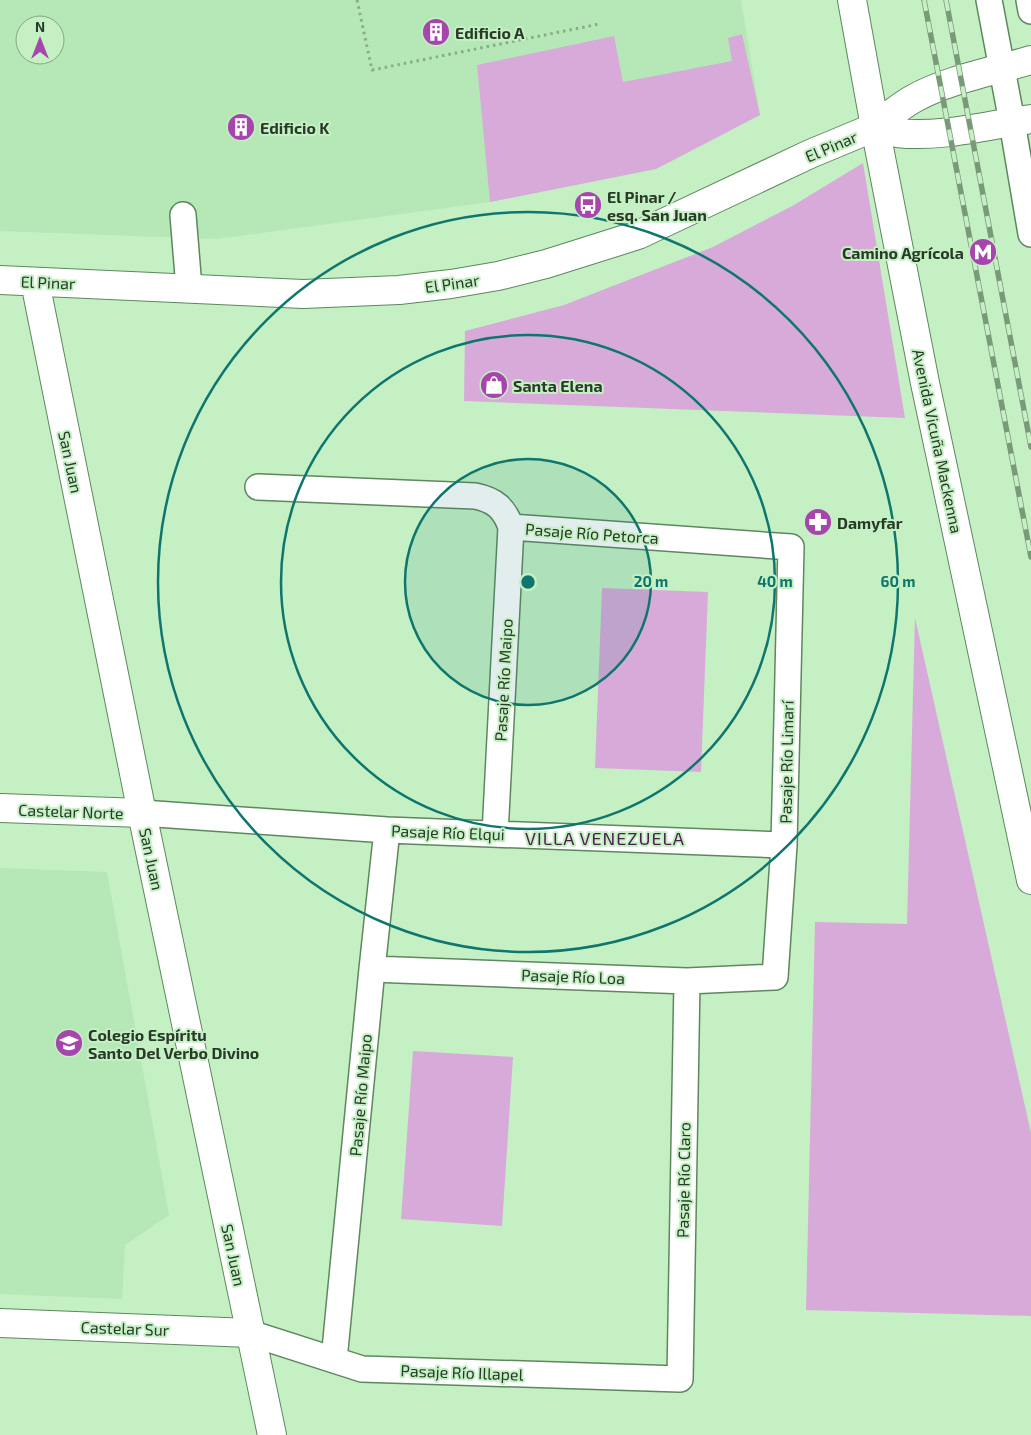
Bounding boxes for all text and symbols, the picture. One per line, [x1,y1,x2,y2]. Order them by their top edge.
north arrow [15,15,65,65]
building icon: Edificio A [421,17,451,47]
text: N [35,18,45,35]
place label: Edificio A [455,23,525,42]
building icon: Edificio K [226,112,256,142]
place label: Edificio K [260,118,330,137]
street label: El Pinar [802,126,860,165]
place label: El Pinar / esq. San Juan [607,187,707,224]
bus stop icon: El Pinar / esq. San Juan [573,190,603,220]
metro station icon: Camino Agrícola [968,237,998,267]
place label: Camino Agrícola [842,243,964,262]
street label: El Pinar [424,270,481,296]
street label: El Pinar [20,272,76,292]
street label: Avenida Vicuña Mackenna [909,347,967,535]
shop icon: Santa Elena [479,370,509,400]
place label: Santa Elena [513,376,603,395]
street label: San Juan [55,429,87,495]
pharmacy icon: Damyfar [803,507,833,537]
place label: Damyfar [837,513,903,533]
street label: Pasaje Río Petorca [525,519,659,548]
text: 20 m [634,572,668,590]
text: 40 m [757,572,793,590]
text: 60 m [881,572,915,590]
centre of rings [519,573,537,591]
street label: Pasaje Río Maipo [490,618,517,742]
street label: Pasaje Río Limarí [775,699,798,824]
street label: Castelar Norte [18,800,124,822]
street label: Pasaje Río Elqui [391,821,505,844]
street label: San Juan [136,826,168,892]
district label: VILLA VENEZUELA [525,827,685,849]
street label: Pasaje Río Loa [521,965,625,988]
place label: Colegio Espíritu Santo Del Verbo Divino [88,1025,259,1062]
school or university icon: Colegio Espíritu Santo Del Verbo Divino [54,1028,84,1058]
street label: Pasaje Río Maipo [345,1033,376,1157]
street label: Pasaje Río Claro [672,1122,695,1238]
street label: San Juan [218,1222,250,1288]
street label: Castelar Sur [80,1317,170,1339]
street label: Pasaje Río Illapel [400,1360,524,1385]

